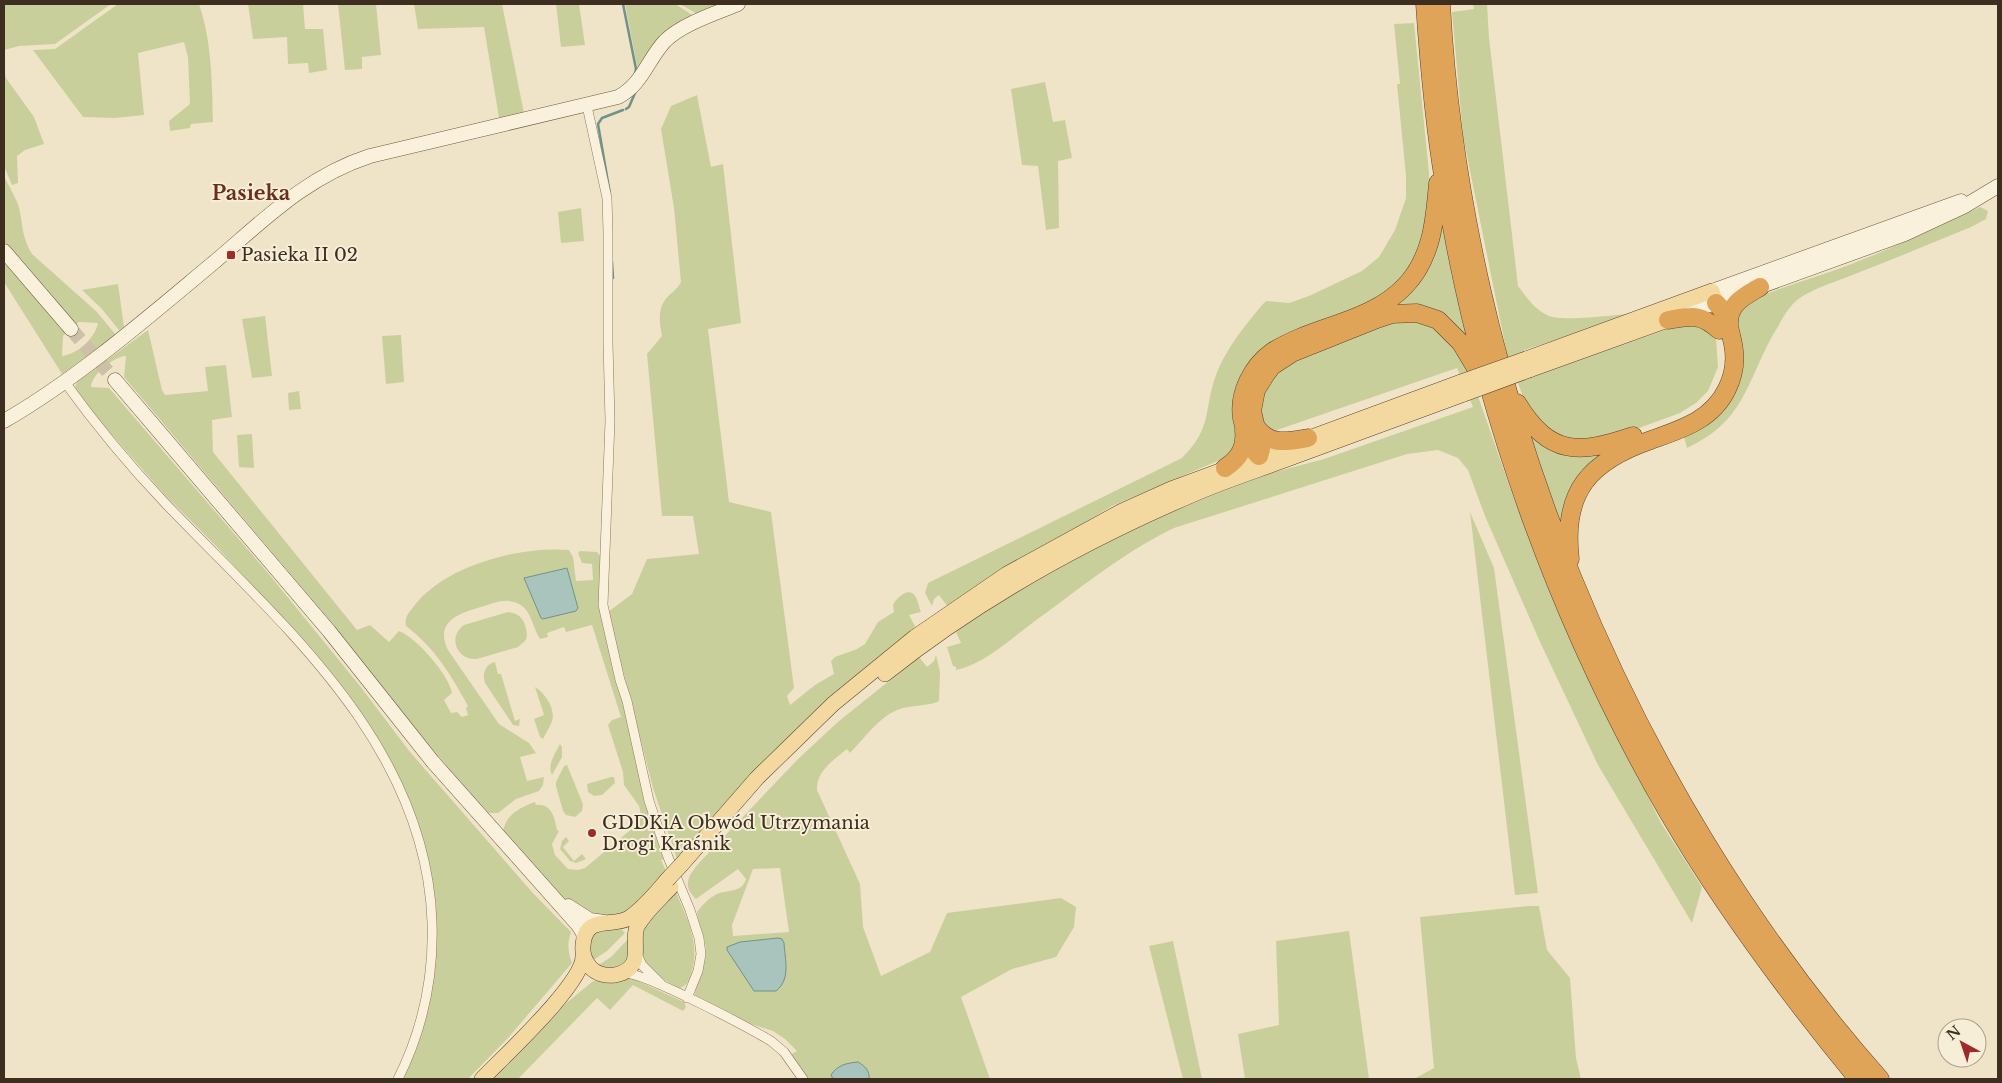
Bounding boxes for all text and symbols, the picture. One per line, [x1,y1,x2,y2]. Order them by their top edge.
district label: Pasieka [212,181,291,205]
place label: Pasieka II 02 [241,244,358,266]
marker: Pasieka II 02 [225,249,237,261]
place label: GDDKiA Obwód Utrzymania Drogi Kraśnik [602,812,870,855]
marker: GDDKiA Obwód Utrzymania Drogi Kraśnik [586,827,598,839]
north arrow [1937,1018,1987,1068]
text: N [1943,1022,1964,1044]

